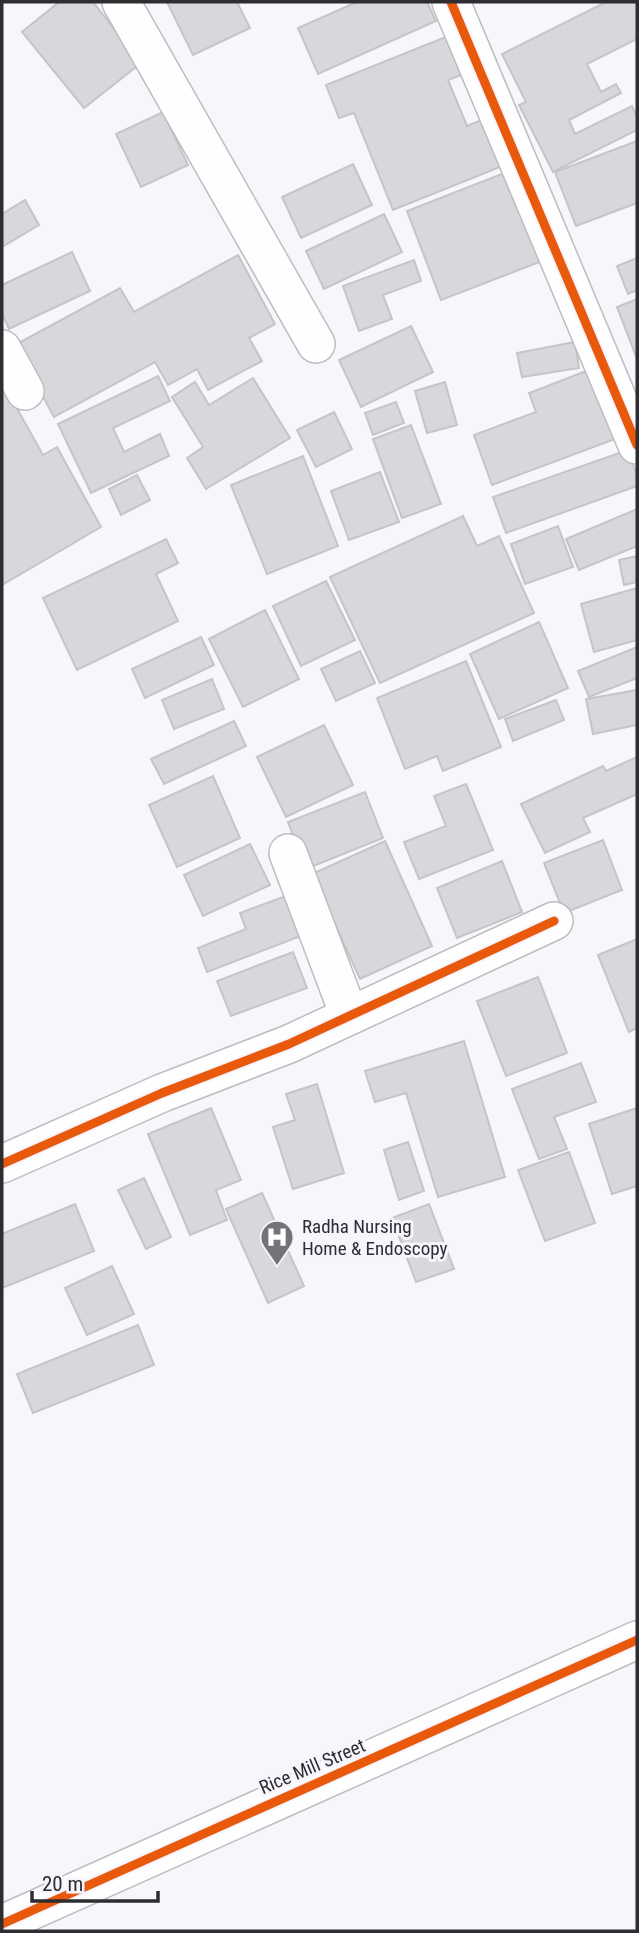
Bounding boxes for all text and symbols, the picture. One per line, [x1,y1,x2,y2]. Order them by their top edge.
place label: Radha Nursing Home & Endoscopy [302,1215,447,1260]
hospital icon: Radha Nursing Home & Endoscopy [258,1218,296,1267]
street label: Rice Mill Street [256,1734,369,1799]
scale bar [32,1860,158,1904]
text: 20 m [42,1872,83,1896]

